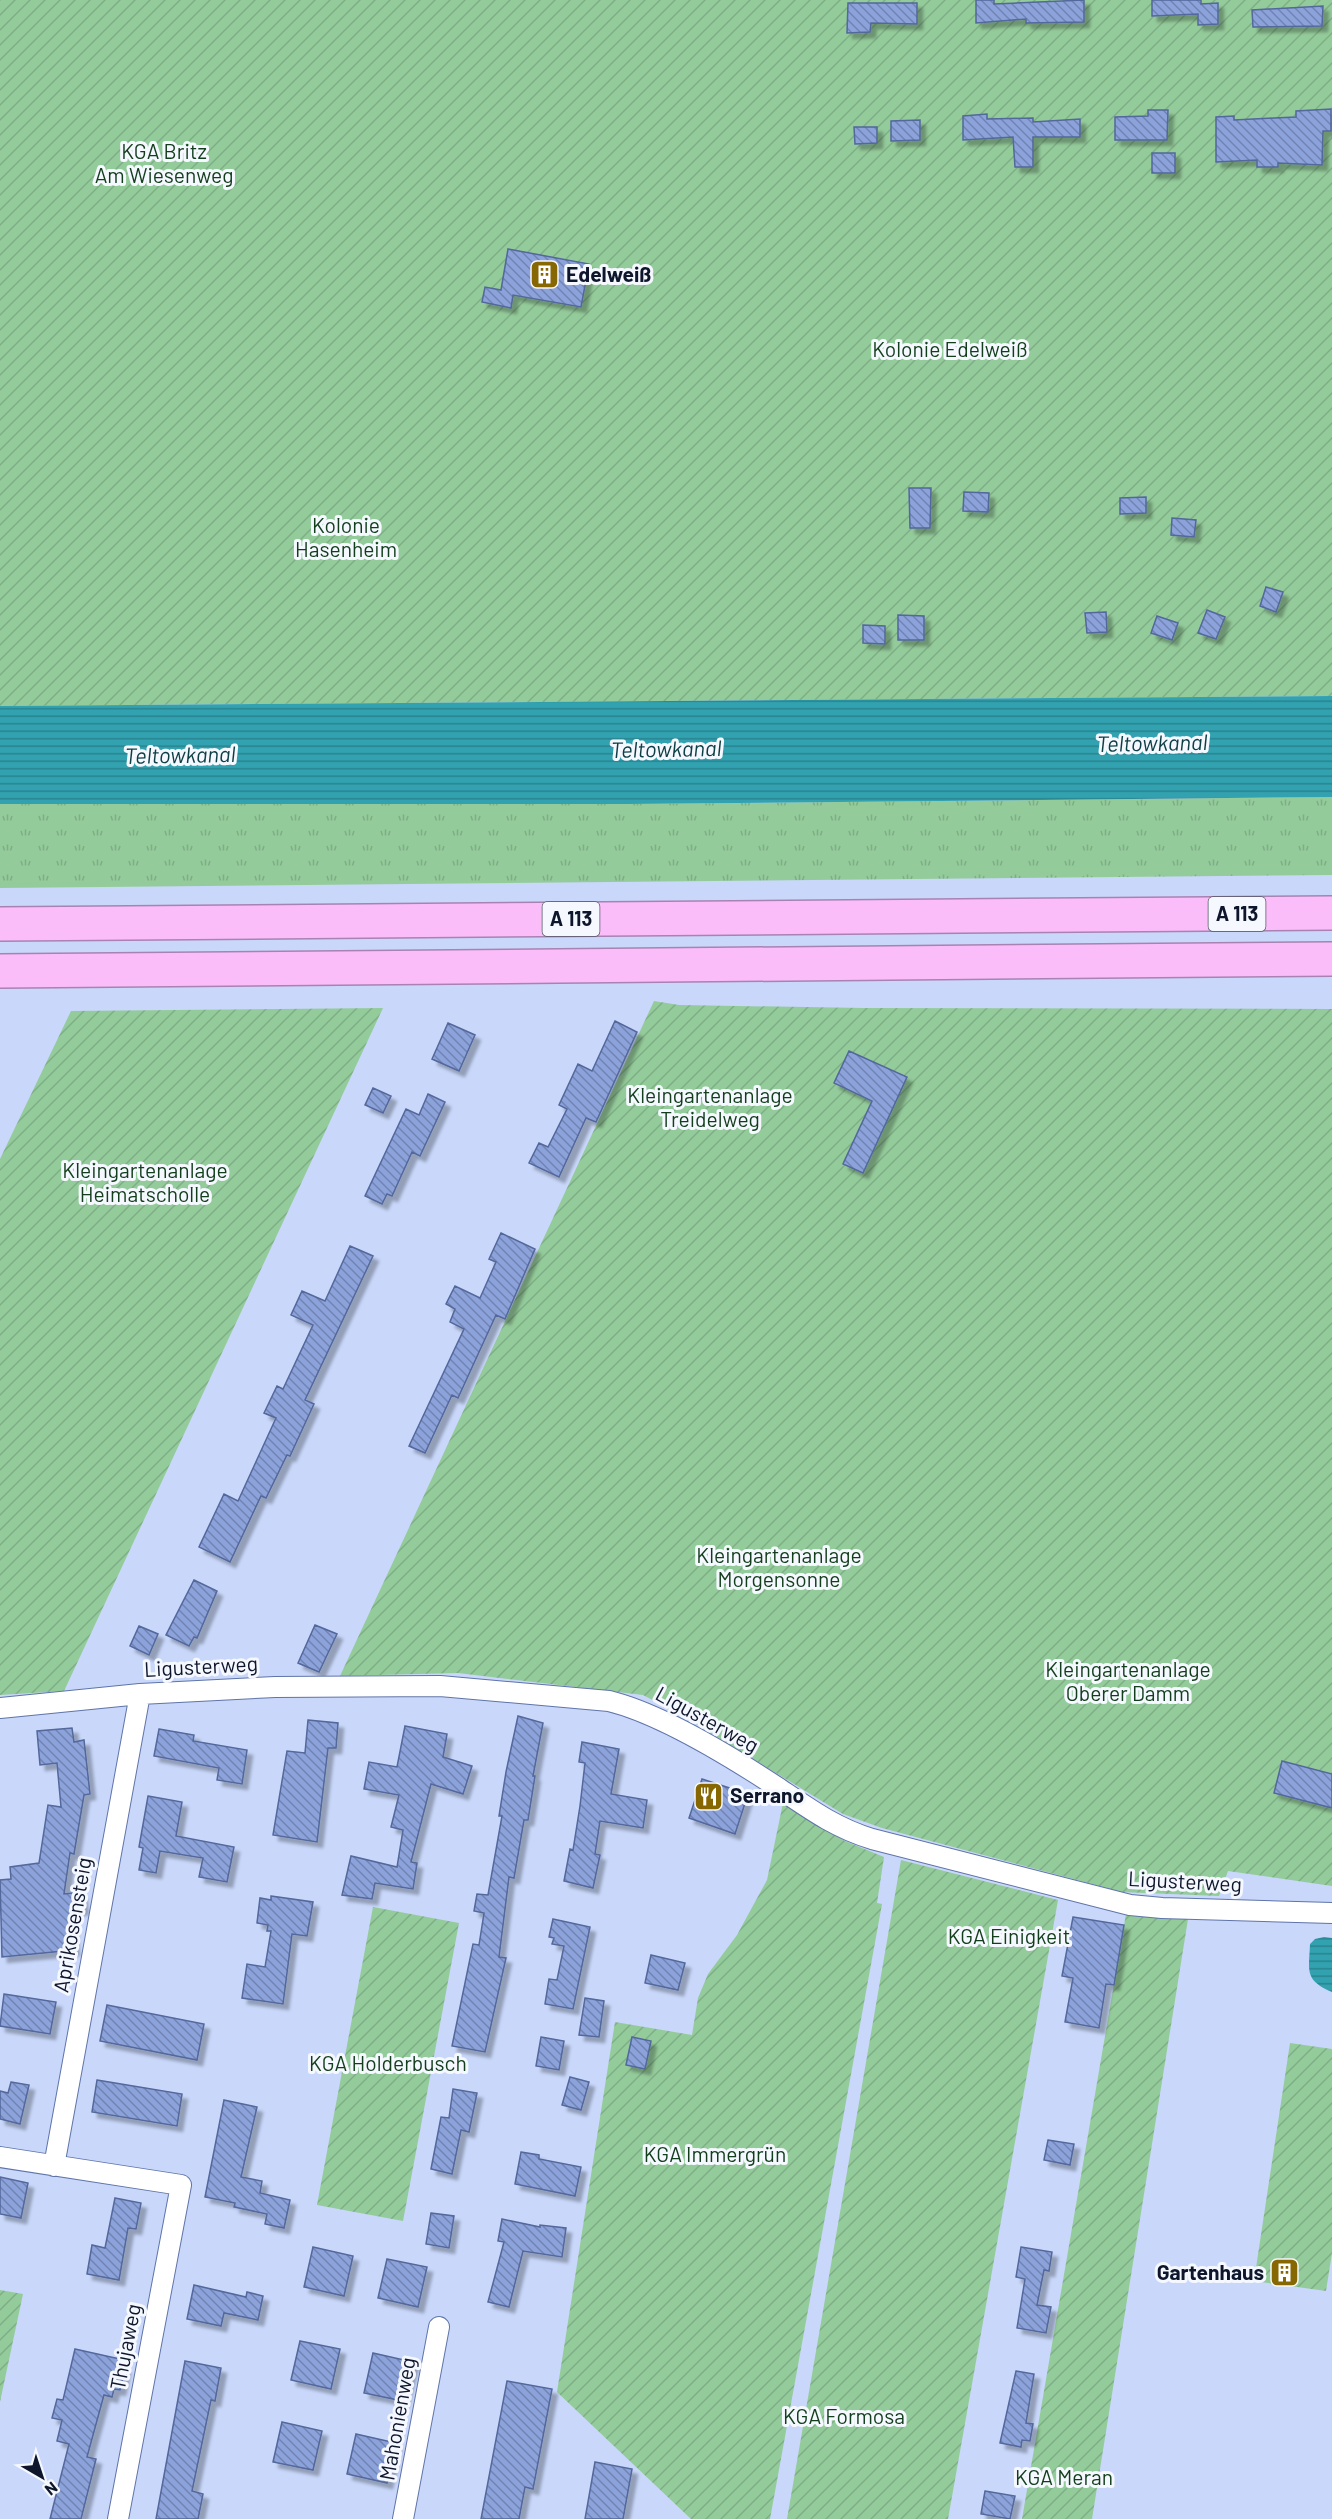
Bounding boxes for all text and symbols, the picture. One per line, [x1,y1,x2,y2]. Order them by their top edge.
park label: KGA Britz Am Wiesenweg [95,138,233,187]
building icon: Edelweiß [529,259,561,291]
place label: Edelweiß [566,261,651,286]
park label: Kolonie Edelweiß [872,336,1028,361]
park label: Kolonie Hasenheim [295,512,397,561]
water label: Teltowkanal [1096,728,1208,756]
water label: Teltowkanal [610,734,722,762]
water label: Teltowkanal [124,740,236,768]
road number: A 113 [1208,897,1266,931]
road number: A 113 [542,902,600,936]
park label: Kleingartenanlage Treidelweg [627,1082,793,1131]
park label: Kleingartenanlage Heimatscholle [62,1157,228,1206]
park label: Kleingartenanlage Morgensonne [696,1542,862,1591]
street label: Ligusterweg [143,1650,258,1681]
park label: Kleingartenanlage Oberer Damm [1045,1656,1211,1705]
street label: Ligusterweg [652,1680,764,1757]
restaurant icon: Serrano [693,1780,725,1812]
place label: Serrano [730,1782,804,1807]
street label: Aprikosensteig [47,1855,96,1994]
street label: Ligusterweg [1128,1865,1243,1896]
park label: KGA Einigkeit [948,1923,1070,1948]
park label: KGA Holderbusch [309,2050,467,2075]
park label: KGA Immergrün [644,2141,786,2166]
building icon: Gartenhaus [1269,2257,1301,2289]
place label: Gartenhaus [1157,2259,1264,2284]
street label: Thujaweg [104,2301,145,2392]
street label: Mahonienweg [373,2355,420,2482]
park label: KGA Formosa [783,2403,905,2428]
north arrow [12,2447,72,2507]
park label: KGA Meran [1015,2464,1113,2489]
text: N [42,2478,62,2500]

